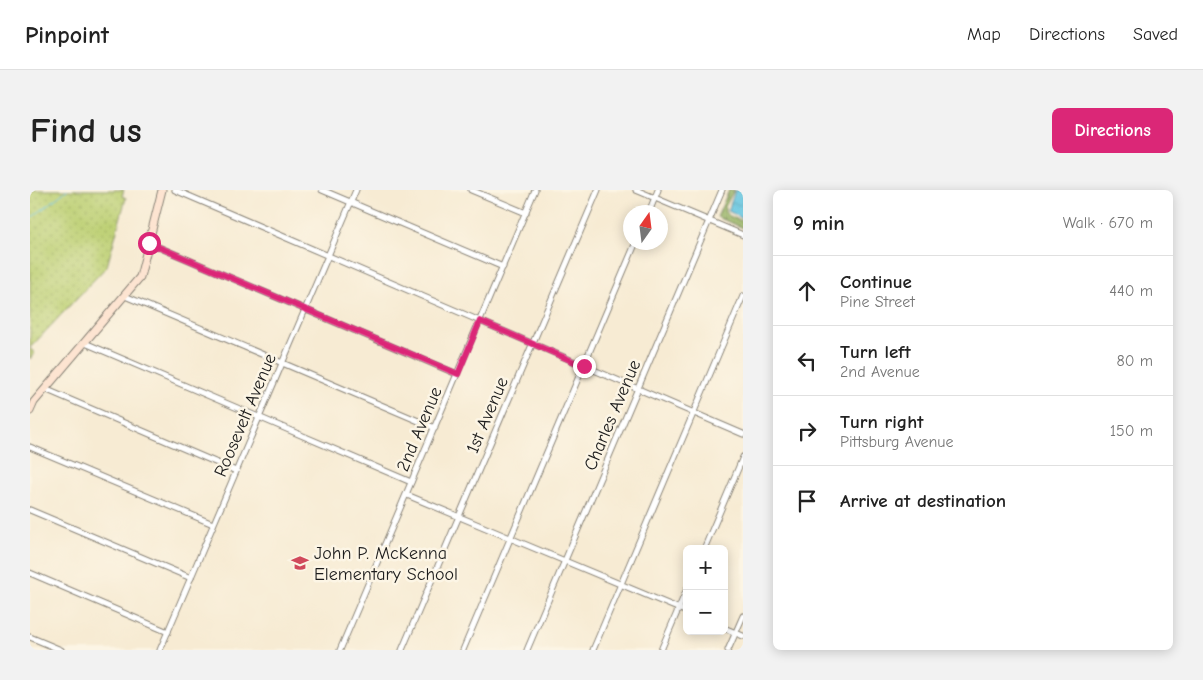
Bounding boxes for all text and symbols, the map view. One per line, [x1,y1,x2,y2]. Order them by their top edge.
text: Pinpoint [25,21,109,49]
text: Map [967,24,1001,45]
text: Directions [1029,24,1105,45]
text: Saved [1133,24,1178,45]
button: Directions [1052,108,1173,153]
text: Find us [30,110,142,151]
north arrow [623,205,668,250]
text: 9 min [793,211,845,235]
text: Walk · 670 m [1063,214,1153,232]
route start [138,232,161,255]
text: Continue [840,271,912,293]
icon: ahead [793,277,821,305]
text: 440 m [1109,282,1153,300]
text: Pine Street [840,293,915,311]
text: Turn left [840,341,911,363]
icon: left [793,347,821,375]
street label: Roosevelt Avenue [210,350,281,480]
text: 80 m [1116,352,1153,370]
route end [573,355,596,378]
street label: Charles Avenue [580,357,645,474]
text: 2nd Avenue [840,363,920,381]
street label: 1st Avenue [462,374,513,456]
street label: 2nd Avenue [392,384,447,475]
text: Turn right [840,411,924,433]
icon: right [793,417,821,445]
text: 150 m [1110,422,1153,440]
text: Pittsburg Avenue [840,433,954,451]
icon: arrive [793,487,821,515]
text: Arrive at destination [840,490,1006,512]
place label: John P. McKenna Elementary School [314,543,458,585]
map controls [683,545,728,635]
button: + [683,545,728,590]
school or university icon: John P. McKenna Elementary School [290,553,310,573]
button: − [683,590,728,635]

